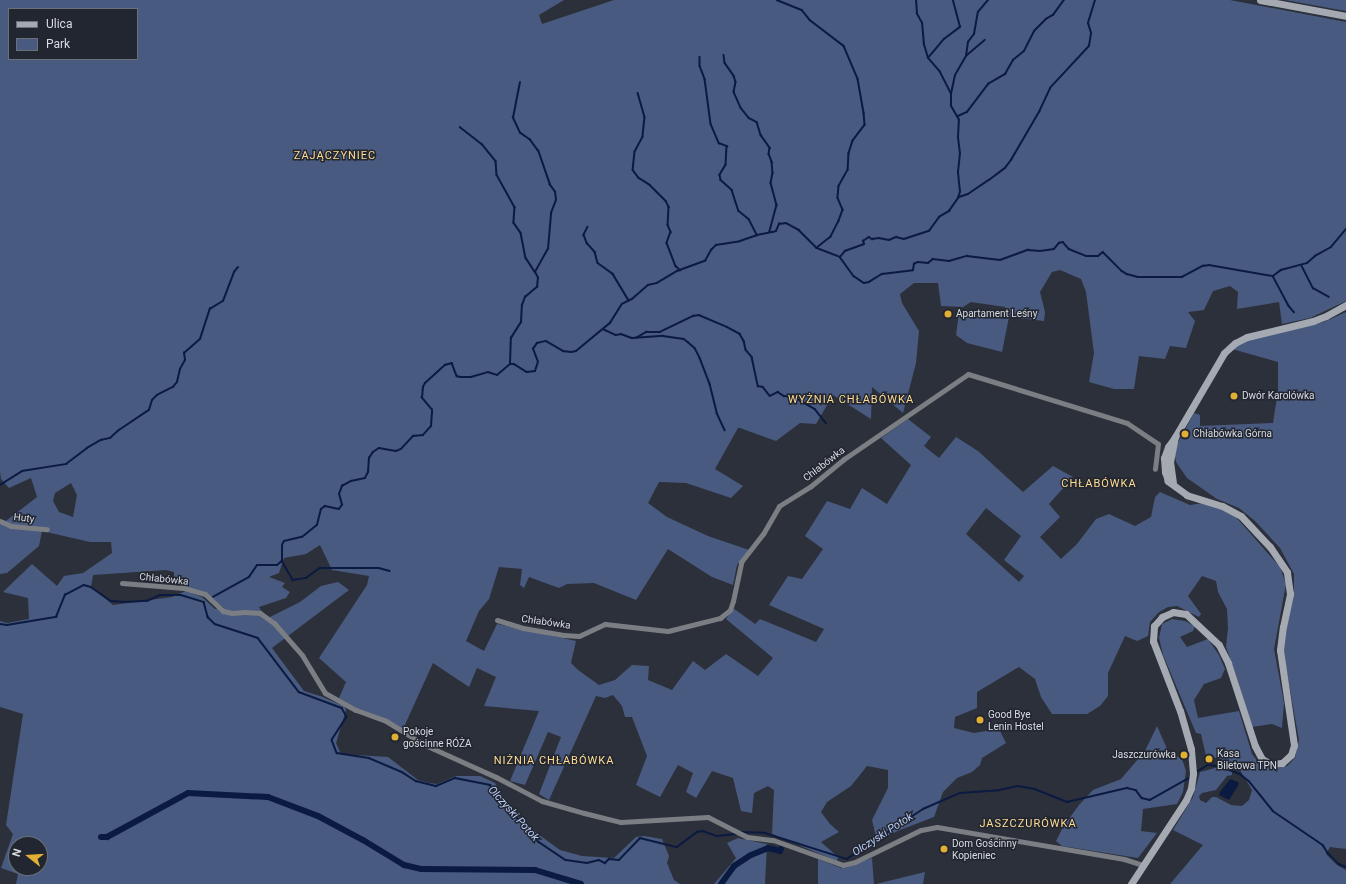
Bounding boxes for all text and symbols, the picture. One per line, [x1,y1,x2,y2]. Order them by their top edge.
legend [8,8,138,60]
text: Ulica [46,17,72,31]
text: Park [46,37,70,51]
district label: ZAJĄCZYNIEC [294,149,376,163]
place label: Apartament Leśny [956,308,1037,320]
marker: Apartament Leśny [943,309,953,319]
place label: Dwór Karolówka [1242,390,1315,402]
marker: Dwór Karolówka [1229,391,1239,401]
district label: WYŻNIA CHŁABÓWKA [788,393,914,407]
place label: Chłabówka Górna [1193,428,1272,440]
marker: Chłabówka Górna [1180,429,1190,439]
street label: Chłabówka [801,444,847,484]
district label: CHŁABÓWKA [1061,477,1137,491]
street label: Huty [13,511,35,525]
street label: Chłabówka [139,570,189,588]
street label: Chłabówka [521,613,571,631]
place label: Good Bye Lenin Hostel [988,708,1044,732]
marker: Good Bye Lenin Hostel [975,715,985,725]
place label: Pokoje gościnne RÓŻA [403,725,471,748]
marker: Pokoje gościnne RÓŻA [390,732,400,742]
place label: Kasa Biletowa TPN [1217,747,1277,770]
place label: Jaszczurówka [1112,749,1176,761]
marker: Jaszczurówka [1179,750,1189,760]
district label: NIŻNIA CHŁABÓWKA [494,754,614,768]
marker: Kasa Biletowa TPN [1204,754,1214,764]
water label: Olczyski Potok [485,784,541,844]
water label: Olczyski Potok [850,810,916,860]
district label: JASZCZURÓWKA [979,817,1077,831]
north arrow [8,836,48,876]
place label: Dom Gościnny Kopieniec [952,837,1017,860]
marker: Dom Gościnny Kopieniec [939,844,949,854]
text: N [10,847,24,858]

